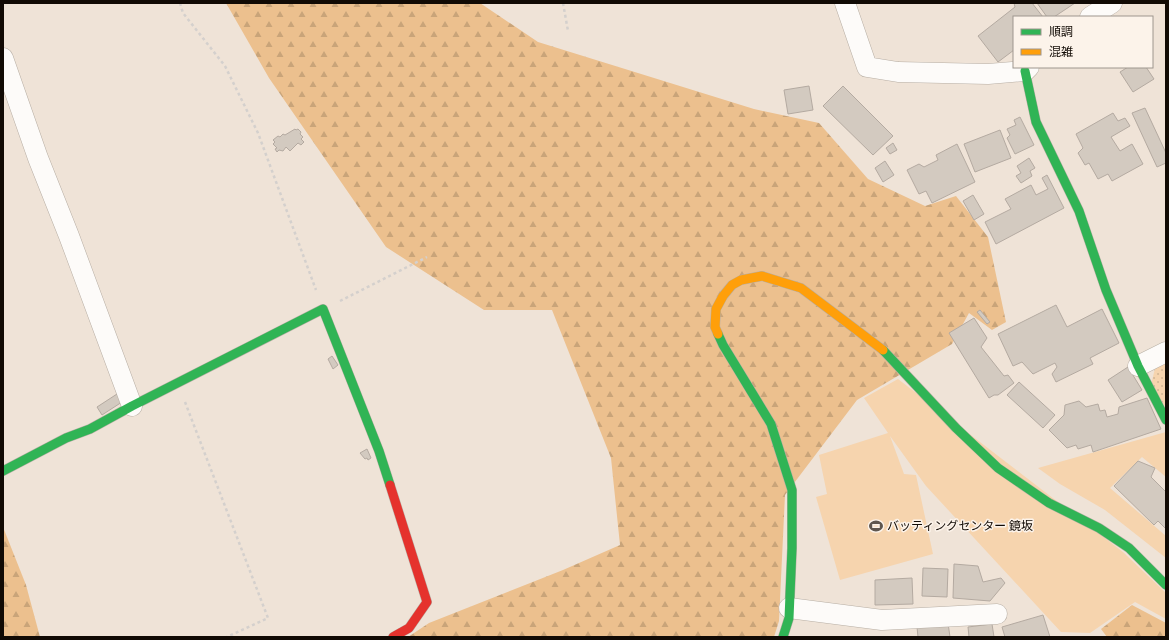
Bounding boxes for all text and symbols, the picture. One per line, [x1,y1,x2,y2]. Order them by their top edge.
legend [1013,16,1153,68]
text: 順調 [1049,24,1073,40]
text: 混雑 [1049,44,1073,60]
sports icon: バッティングセンター 鏡坂 [868,518,884,534]
place label: バッティングセンター 鏡坂 [887,518,1033,534]

